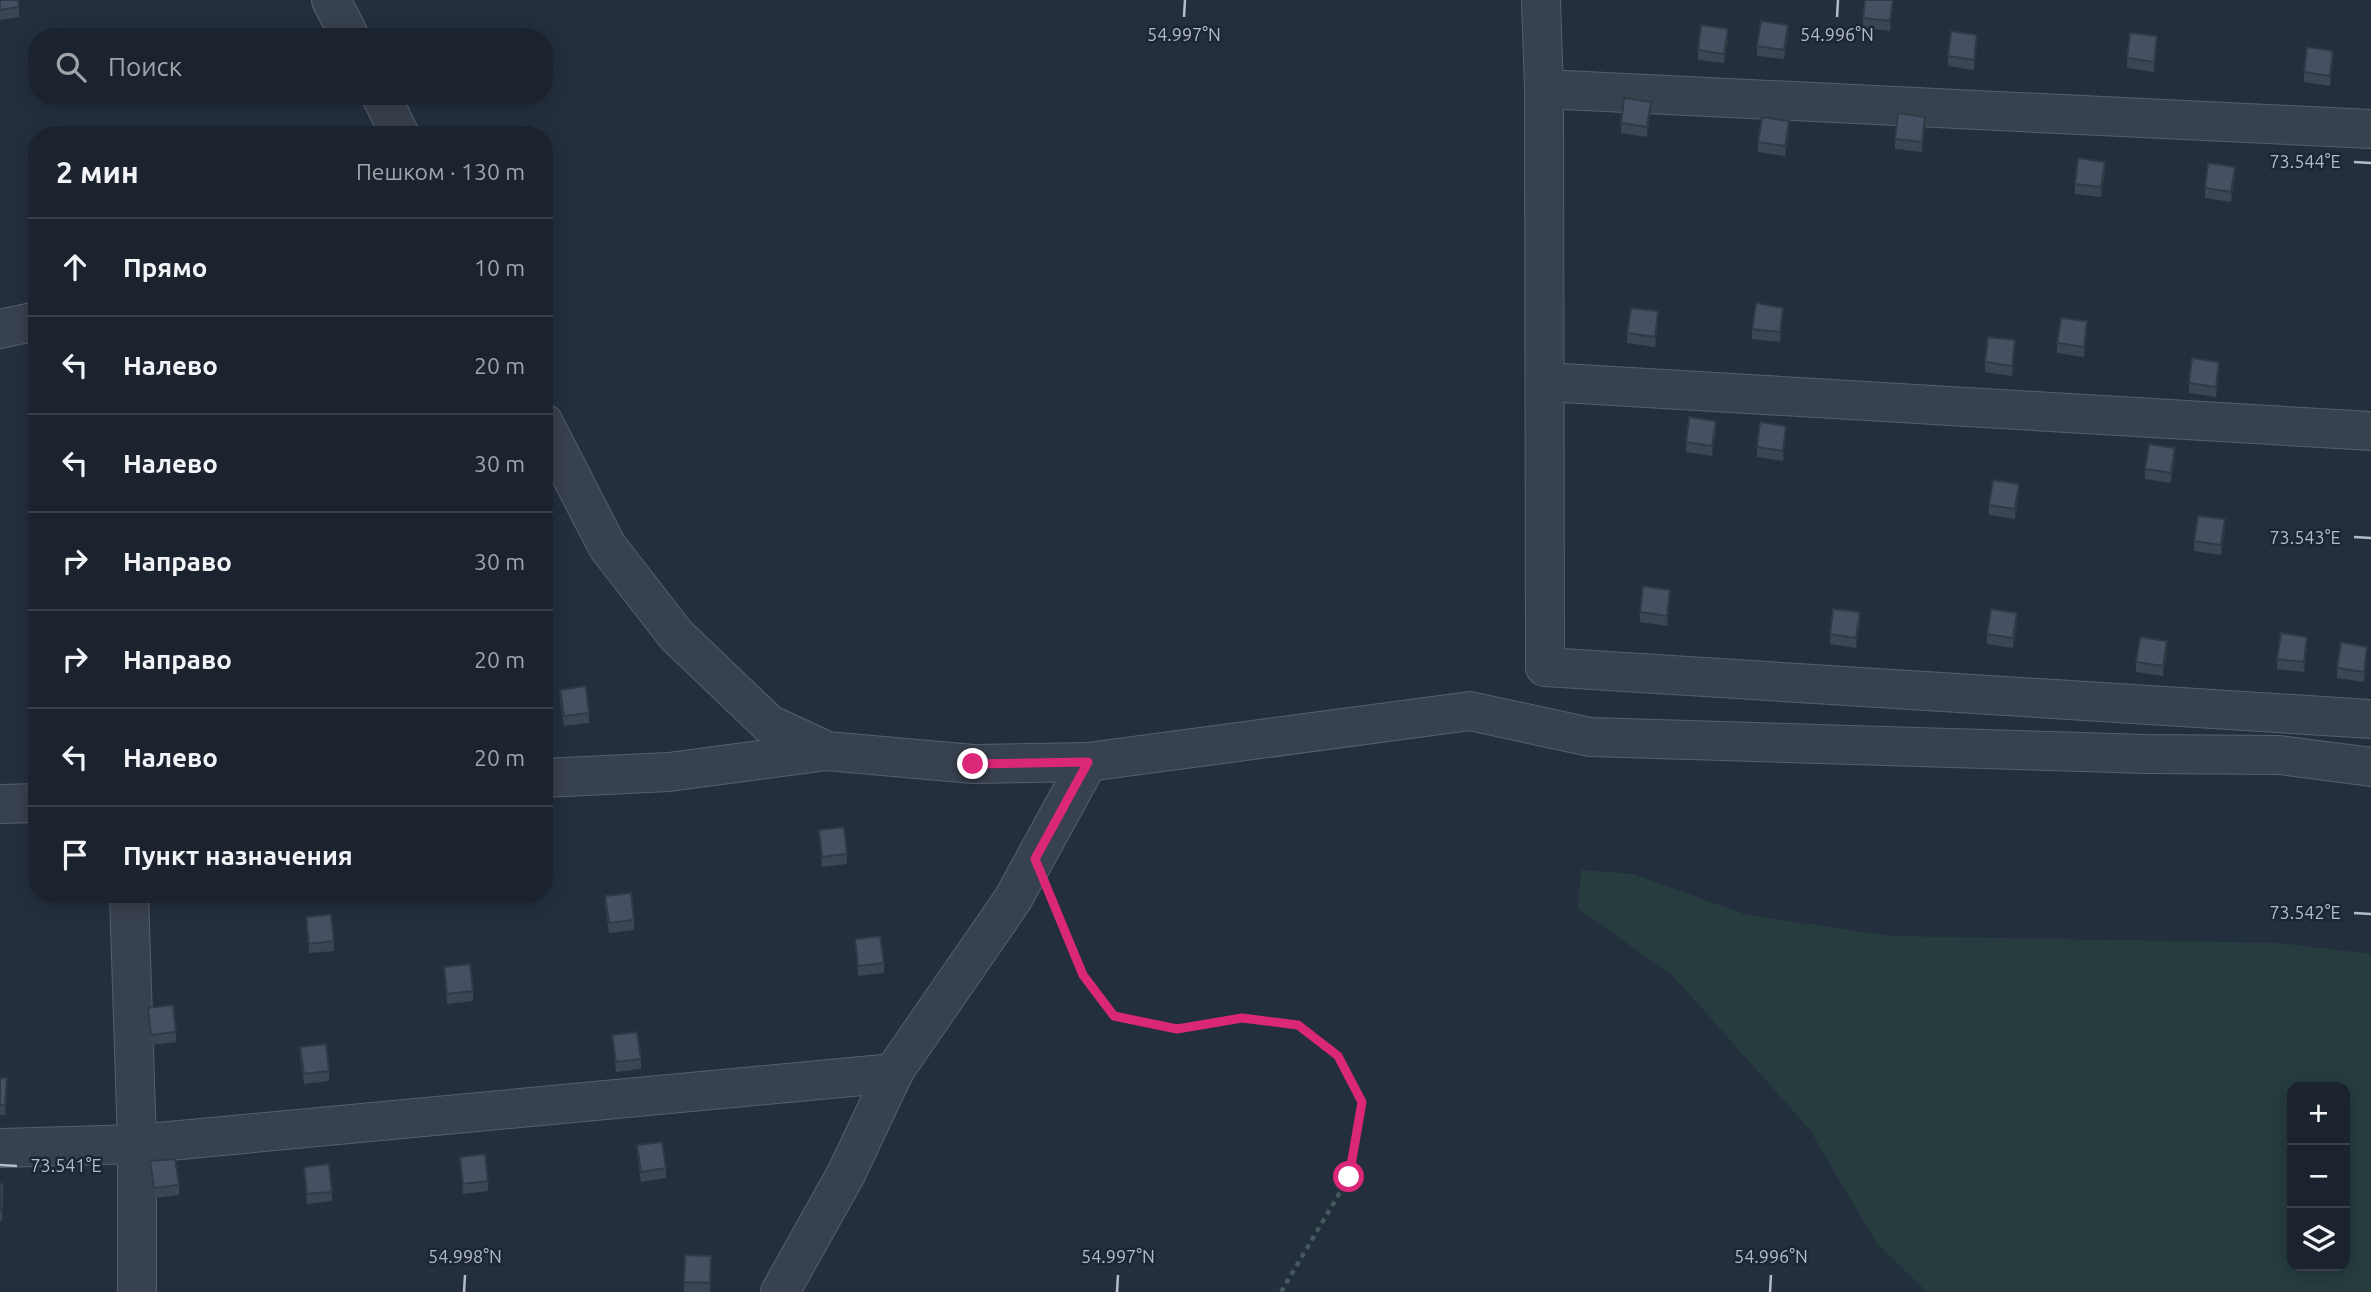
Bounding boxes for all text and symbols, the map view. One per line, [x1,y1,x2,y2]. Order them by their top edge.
text: 54.997°N [1147,24,1221,44]
text: 54.996°N [1800,24,1874,44]
search box [28,28,553,105]
icon: search [52,48,90,86]
text: Поиск [108,52,182,81]
text: 73.544°E [2269,151,2341,171]
text: 2 мин [56,155,139,189]
text: Пешком · 130 m [356,159,525,184]
icon: ahead [56,248,94,286]
text: Прямо [123,253,207,282]
text: 10 m [474,255,525,280]
icon: left [56,346,94,384]
text: Налево [123,351,218,380]
text: 20 m [474,353,525,378]
icon: left [56,444,94,482]
text: Налево [123,449,218,478]
text: 30 m [474,451,525,476]
text: 73.543°E [2269,527,2341,547]
icon: right [56,542,94,580]
text: Направо [123,547,232,576]
text: 30 m [474,549,525,574]
icon: right [56,640,94,678]
text: Направо [123,645,232,674]
text: 20 m [474,647,525,672]
icon: left [56,738,94,776]
text: Налево [123,743,218,772]
text: 20 m [474,745,525,770]
route end [957,748,988,779]
icon: arrive [56,836,94,874]
text: Пункт назначения [123,841,353,870]
text: 73.542°E [2269,902,2341,922]
map controls [2287,1082,2350,1271]
button: + [2287,1082,2350,1145]
button: − [2287,1145,2350,1208]
text: 73.541°E [30,1155,102,1175]
route start [1333,1161,1364,1192]
button: layers [2287,1208,2350,1271]
text: 54.998°N [428,1246,502,1266]
text: 54.997°N [1081,1246,1155,1266]
text: 54.996°N [1734,1246,1808,1266]

